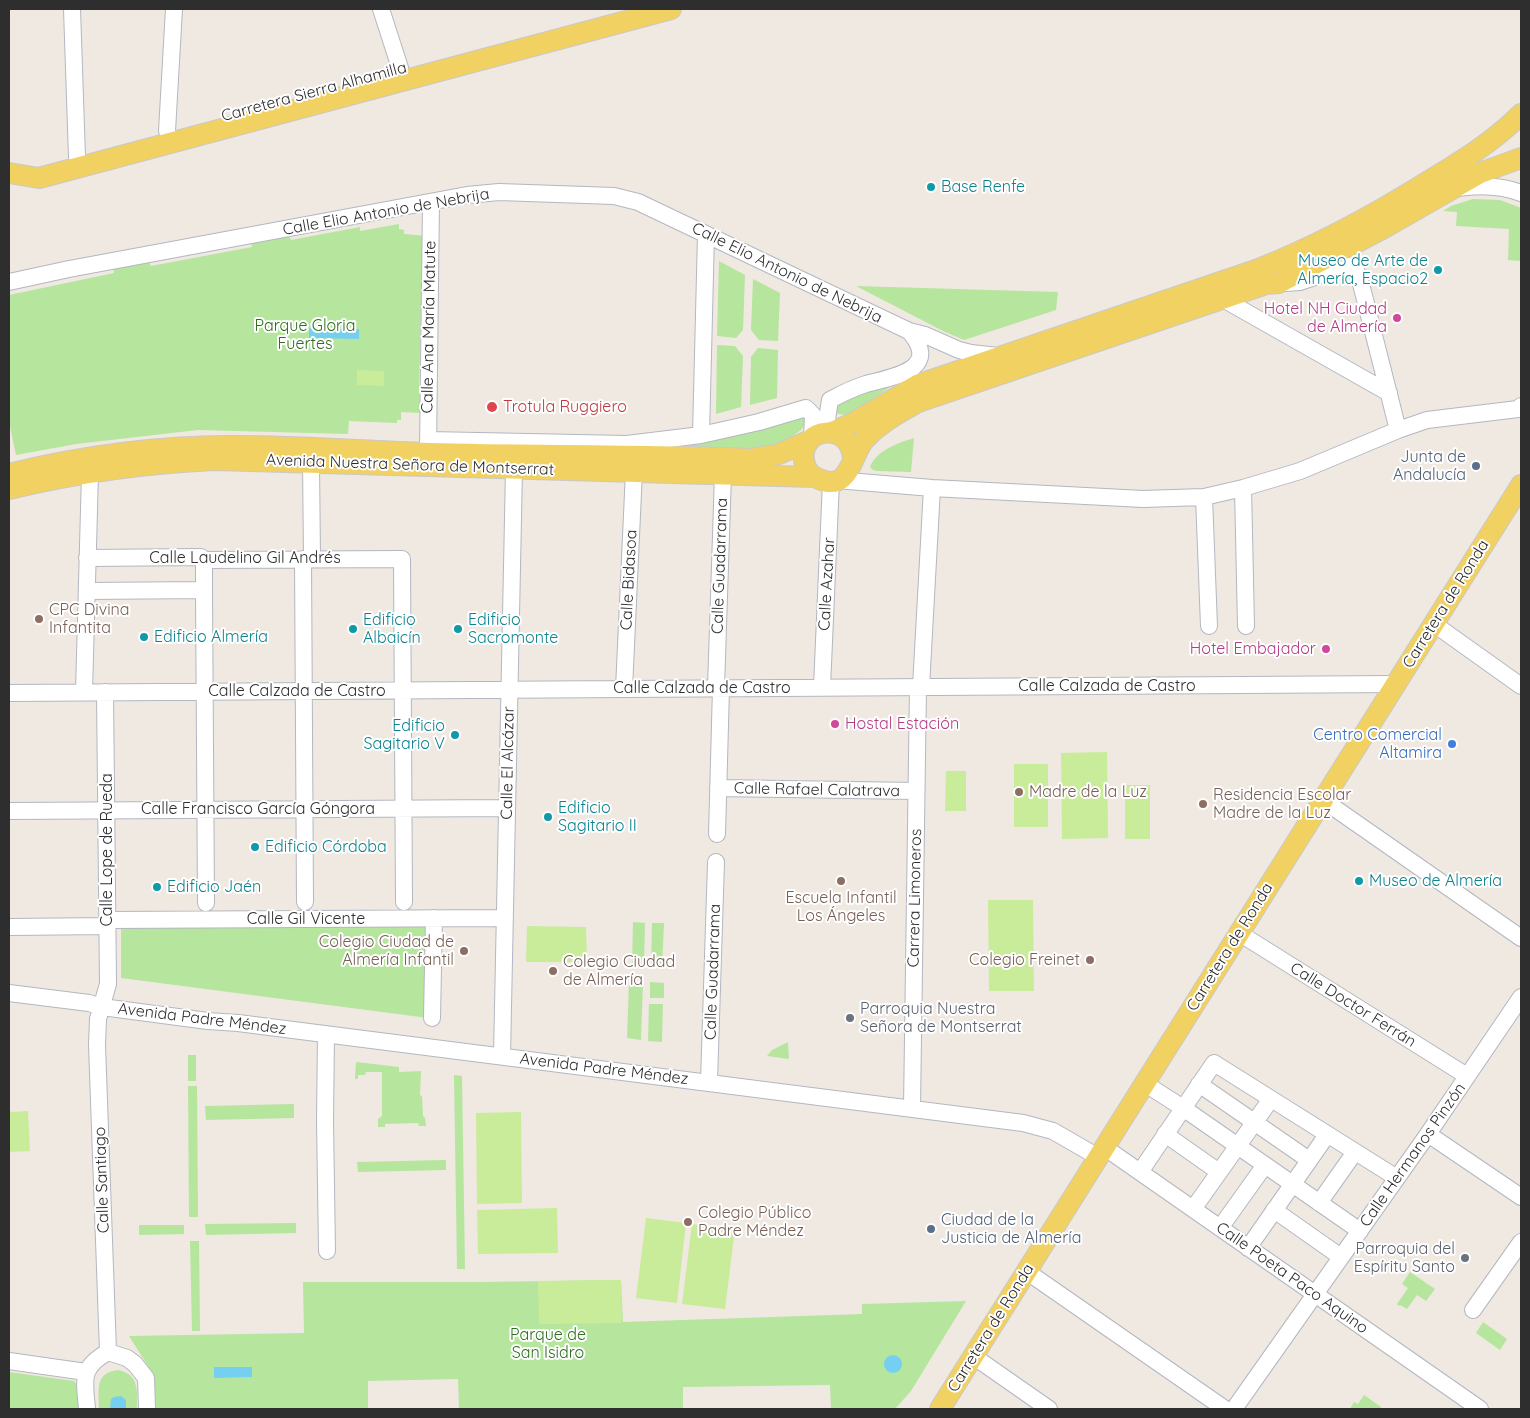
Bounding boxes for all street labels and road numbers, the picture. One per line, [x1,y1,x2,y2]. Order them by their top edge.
street label: Carretera Sierra Alhamilla [219,58,409,126]
street label: Calle Elio Antonio de Nebrija [281,184,491,240]
street label: Calle Elio Antonio de Nebrija [689,218,885,328]
street label: Calle Ana María Matute [418,240,440,414]
street label: Avenida Nuestra Señora de Montserrat [266,450,554,480]
street label: Calle Guadarrama [708,498,732,634]
street label: Calle Bidasoa [617,529,641,631]
street label: Carretera de Ronda [1399,536,1493,672]
street label: Calle Azahar [815,537,839,631]
street label: Calle Laudelino Gil Andrés [149,548,341,568]
street label: Calle Calzada de Castro [1018,676,1196,696]
street label: Calle Calzada de Castro [613,678,791,698]
street label: Calle Calzada de Castro [208,681,386,701]
street label: Calle El Alcázar [497,706,519,820]
street label: Calle Lope de Rueda [97,773,117,927]
street label: Calle Rafael Calatrava [734,779,900,801]
street label: Calle Francisco García Góngora [141,799,375,819]
street label: Carrera Limoneros [904,829,926,967]
street label: Carretera de Ronda [1183,879,1277,1015]
street label: Calle Guadarrama [701,904,725,1040]
street label: Calle Gil Vicente [247,909,365,929]
street label: Calle Doctor Ferrán [1287,958,1419,1052]
street label: Avenida Padre Méndez [117,999,287,1039]
street label: Avenida Padre Méndez [519,1049,689,1089]
street label: Calle Hermanos Pinzón [1356,1079,1470,1231]
street label: Calle Santiago [91,1126,113,1234]
street label: Calle Poeta Paco Aquino [1212,1218,1372,1338]
street label: Carretera de Ronda [944,1260,1038,1396]

